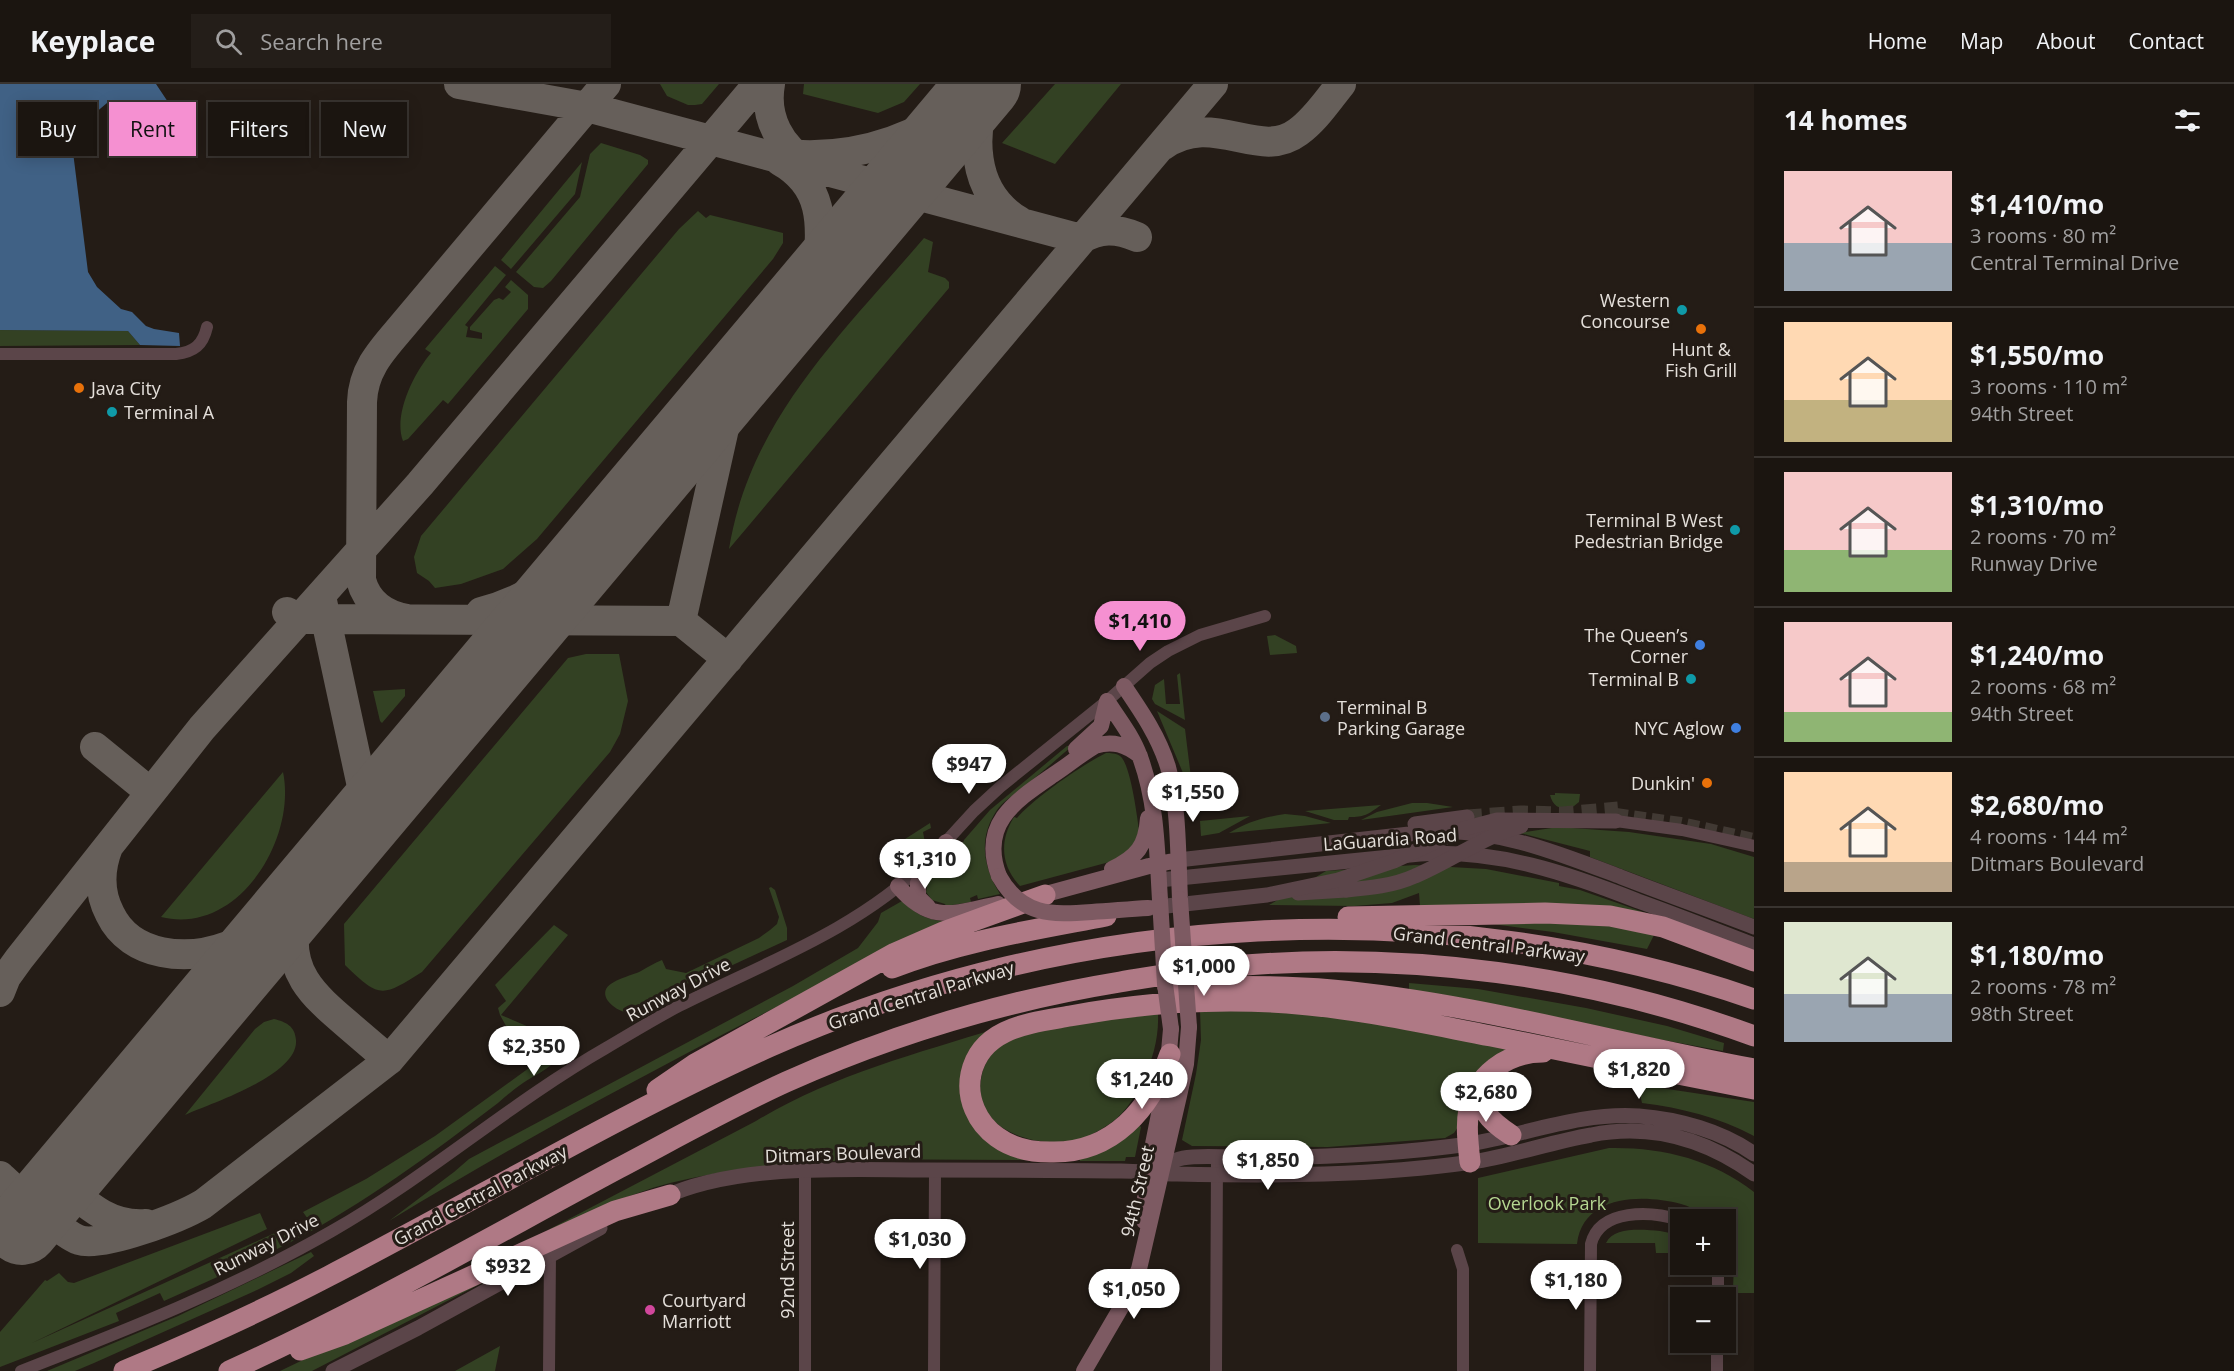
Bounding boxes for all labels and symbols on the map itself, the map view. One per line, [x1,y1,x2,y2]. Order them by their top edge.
place label: Western Concourse [1580,288,1670,333]
marker: Western Concourse [1675,303,1689,317]
marker: Hunt & Fish Grill [1694,322,1708,336]
place label: Hunt & Fish Grill [1665,337,1737,382]
place label: Java City [89,376,162,400]
marker: Java City [72,381,86,395]
place label: Terminal A [124,400,215,424]
marker: Terminal A [105,405,119,419]
place label: Terminal B West Pedestrian Bridge [1574,508,1723,553]
marker: Terminal B West Pedestrian Bridge [1728,523,1742,537]
pin: $1,410 [1091,601,1189,652]
place label: The Queen’s Corner [1584,623,1689,668]
marker: The Queen’s Corner [1693,638,1707,652]
place label: Terminal B [1589,667,1679,691]
marker: Terminal B [1684,672,1698,686]
place label: Terminal B Parking Garage [1337,695,1465,740]
marker: Terminal B Parking Garage [1318,710,1332,724]
place label: NYC Aglow [1634,716,1724,740]
marker: NYC Aglow [1729,721,1743,735]
pin: $947 [933,744,1005,795]
place label: Dunkin' [1631,771,1695,795]
pin: $1,550 [1144,772,1242,823]
marker: Dunkin' [1700,776,1714,790]
street label: LaGuardia Road [1322,822,1458,856]
pin: $1,310 [876,839,974,890]
street label: Grand Central Parkway [1392,920,1587,968]
pin: $1,000 [1155,946,1253,997]
street label: Runway Drive [622,951,734,1027]
street label: Grand Central Parkway [825,955,1018,1035]
pin: $2,350 [485,1026,583,1077]
pin: $1,820 [1590,1049,1688,1100]
pin: $1,240 [1093,1059,1191,1110]
pin: $2,680 [1437,1072,1535,1123]
street label: Ditmars Boulevard [764,1138,922,1168]
street label: Grand Central Parkway [389,1139,572,1251]
pin: $1,850 [1219,1140,1317,1191]
street label: 94th Street [1115,1143,1159,1239]
park label: Overlook Park [1488,1191,1607,1215]
street label: Runway Drive [209,1207,323,1281]
pin: $1,030 [871,1219,969,1270]
street label: 92nd Street [775,1221,799,1319]
pin: $932 [472,1246,544,1297]
pin: $1,180 [1527,1260,1625,1311]
pin: $1,050 [1085,1269,1183,1320]
place label: Courtyard Marriott [662,1288,746,1333]
marker: Courtyard Marriott [643,1303,657,1317]

